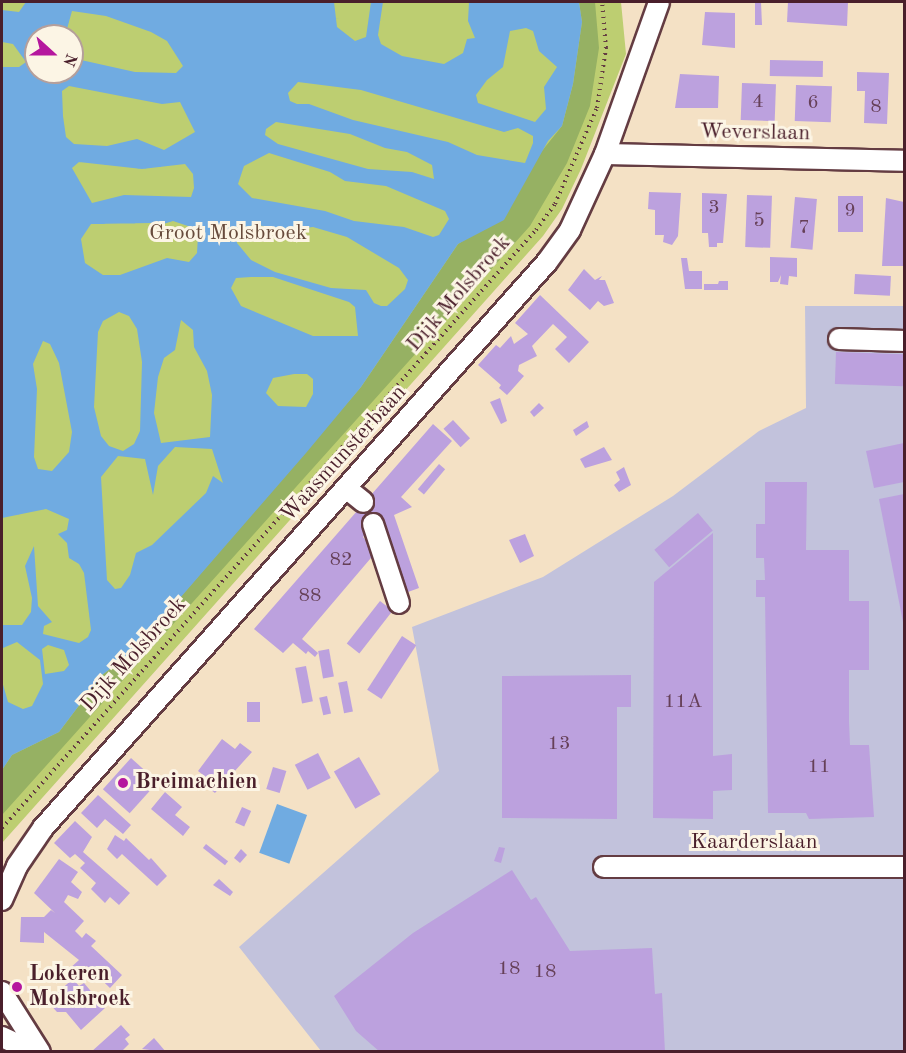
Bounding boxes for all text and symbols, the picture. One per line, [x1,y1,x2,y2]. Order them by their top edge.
north arrow [24,24,84,84]
text: N [59,51,79,68]
house number: 4 [752,90,764,114]
house number: 6 [807,91,819,115]
house number: 8 [870,95,882,119]
street label: Weverslaan [700,119,810,147]
house number: 3 [708,196,720,220]
house number: 9 [844,199,856,223]
house number: 5 [753,209,765,233]
house number: 7 [798,216,810,240]
park label: Groot Molsbroek [149,221,307,247]
street label: Dijk Molsbroek [401,230,517,358]
street label: Waasmunsterbaan [276,380,412,528]
house number: 82 [329,548,353,572]
house number: 88 [298,584,322,608]
street label: Dijk Molsbroek [76,592,192,718]
house number: 11A [664,690,702,714]
house number: 13 [547,732,571,756]
house number: 11 [807,755,831,779]
place label: Breimachien [135,770,258,796]
marker: Breimachien [116,776,130,790]
street label: Kaarderslaan [690,830,818,856]
house number: 18 [497,957,521,981]
house number: 18 [533,960,557,984]
place label: Lokeren Molsbroek [29,961,131,1012]
marker: Lokeren Molsbroek [10,980,24,994]

